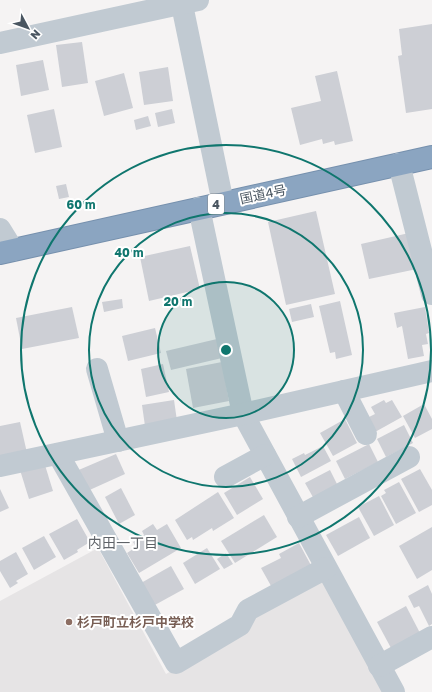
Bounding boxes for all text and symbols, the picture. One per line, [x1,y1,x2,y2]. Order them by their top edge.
north arrow [8,8,48,48]
text: N [28,27,44,42]
street label: 国道4号 [238,181,288,207]
road number: 4 [208,194,224,214]
text: 60 m [67,197,95,212]
text: 40 m [115,245,143,260]
text: 20 m [164,294,192,309]
centre of rings [219,343,233,357]
district label: 内田一丁目 [88,534,158,551]
place label: 杉戸町立杉戸中学校 [77,614,194,630]
marker: 杉戸町立杉戸中学校 [64,617,74,627]

